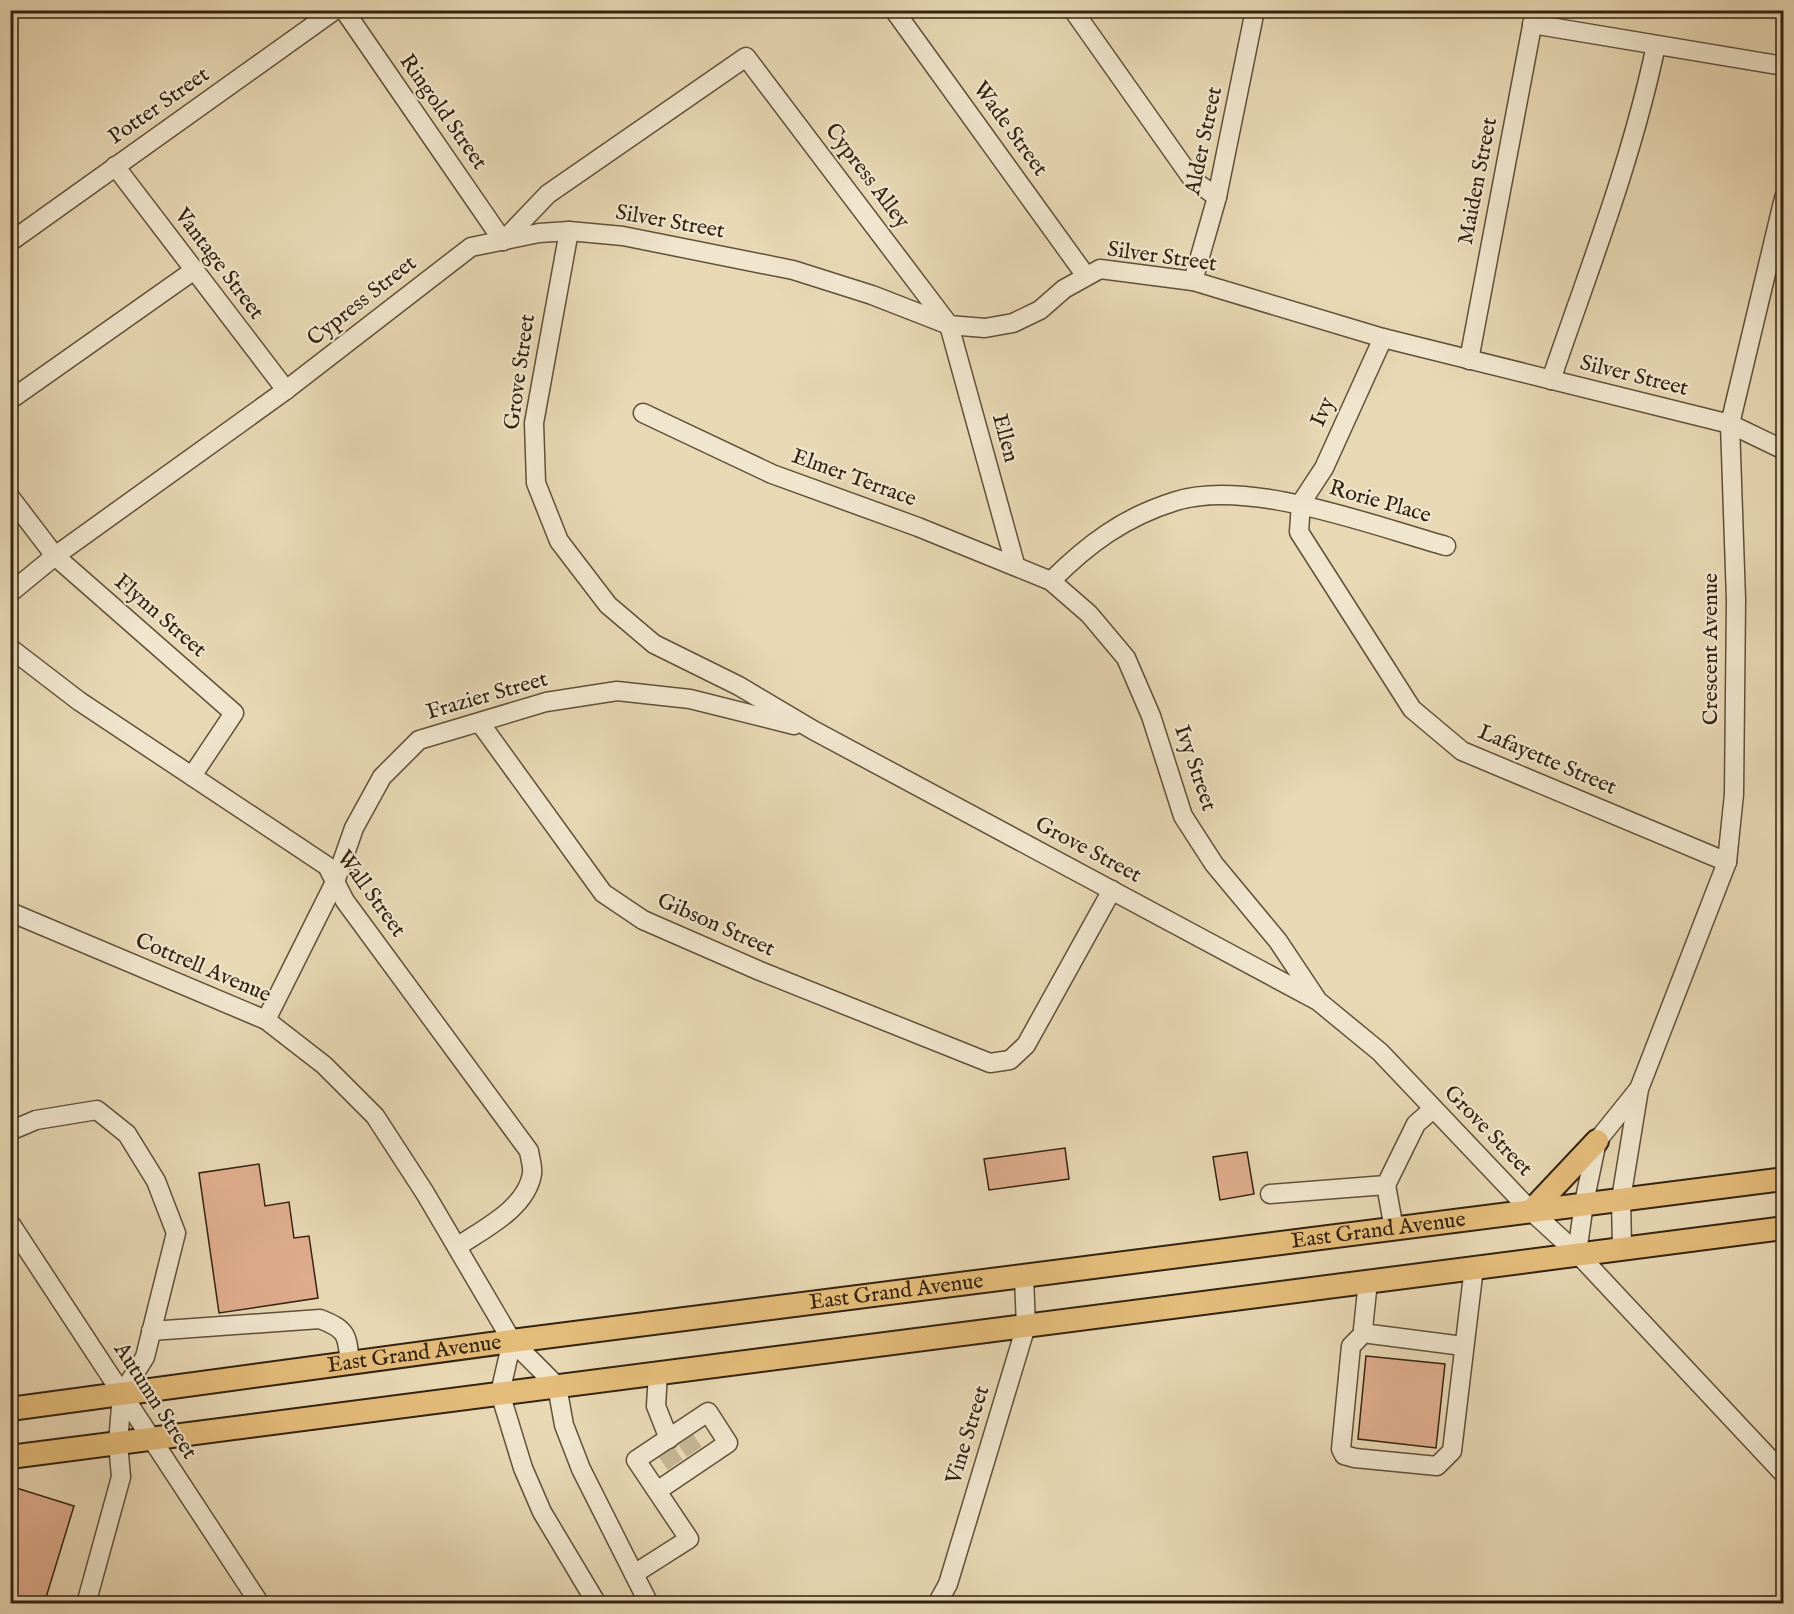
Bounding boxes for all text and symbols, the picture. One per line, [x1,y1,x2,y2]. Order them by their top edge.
street label: Ringold Street [393,49,493,176]
street label: Potter Street [103,61,215,151]
street label: Wade Street [966,76,1054,182]
street label: Alder Street [1179,84,1229,199]
street label: Maiden Street [1452,115,1504,247]
street label: Cypress Alley [818,118,916,234]
street label: Silver Street [613,199,727,245]
street label: Vantage Street [167,202,270,326]
street label: Silver Street [1105,235,1219,279]
street label: Cypress Street [302,249,423,353]
street label: Grove Street [498,312,542,432]
street label: Silver Street [1577,349,1691,403]
street label: Ivy [1304,393,1342,431]
street label: Ellen [985,411,1025,466]
street label: Elmer Terrace [788,443,920,513]
street label: Rorie Place [1326,474,1434,530]
street label: Flynn Street [108,568,212,664]
street label: Crescent Avenue [1697,573,1725,725]
street label: Frazier Street [423,665,551,727]
street label: Lafayette Street [1474,718,1621,802]
street label: Ivy Street [1167,721,1223,815]
street label: Grove Street [1030,810,1146,890]
street label: Wall Street [330,845,412,943]
street label: Gibson Street [653,887,780,964]
street label: Cottrell Avenue [131,927,275,1009]
street label: Grove Street [1437,1079,1539,1183]
street label: East Grand Avenue [1290,1206,1467,1256]
street label: East Grand Avenue [807,1267,985,1317]
street label: East Grand Avenue [325,1329,503,1380]
street label: Autumn Street [106,1337,203,1465]
street label: Vine Street [939,1382,996,1489]

